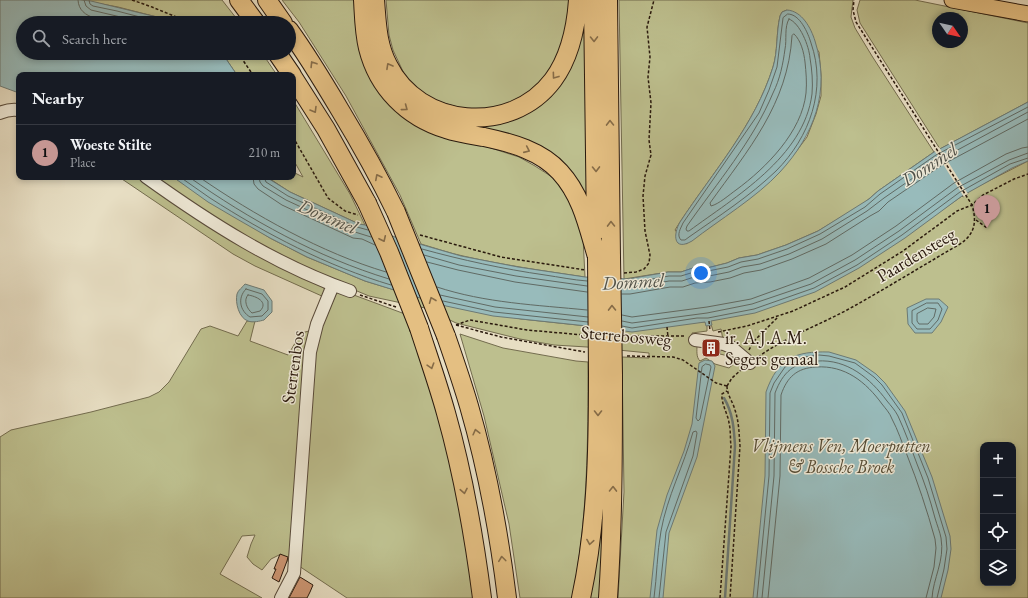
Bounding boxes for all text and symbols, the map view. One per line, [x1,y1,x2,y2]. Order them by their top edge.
north arrow [932,12,968,48]
search box [16,16,296,60]
icon: search [30,27,52,49]
text: Search here [62,29,127,48]
one-way arrow [590,36,598,42]
one-way arrow [310,61,318,68]
one-way arrow [386,63,394,70]
one-way arrow [553,72,560,79]
text: Nearby [32,87,84,109]
one-way arrow [401,104,408,111]
one-way arrow [310,106,317,113]
one-way arrow [605,120,614,126]
text: Woeste Stilte [70,135,152,154]
water label: Dommel [895,137,963,192]
text: 1 [42,144,48,161]
text: 210 m [249,144,280,161]
one-way arrow [523,145,531,153]
text: Place [70,154,96,171]
one-way arrow [592,166,600,172]
one-way arrow [375,174,383,181]
water label: Dommel [293,192,362,240]
pin: 1 [974,195,1000,228]
one-way arrow [607,221,615,227]
street label: Paardensteeg [872,222,960,287]
one-way arrow [378,234,386,242]
your location [691,263,711,283]
water label: Dommel [600,267,665,296]
one-way arrow [429,296,437,304]
one-way arrow [608,305,616,311]
street label: Sterrebosweg [580,320,672,351]
place label: ir. A.J.A.M. Segers gemaal [725,326,818,370]
street label: Sterrenbos [276,329,309,405]
building icon: ir. A.J.A.M. Segers gemaal [700,337,722,359]
one-way arrow [426,362,435,369]
one-way arrow [594,410,602,416]
one-way arrow [472,429,480,435]
park label: Vlijmens Ven, Moerputten & Bossche Broek [751,434,931,478]
map controls [980,442,1016,586]
button: + [980,442,1016,478]
button: − [980,478,1016,514]
one-way arrow [608,486,617,492]
one-way arrow [460,488,468,494]
button: locate [980,514,1016,550]
one-way arrow [586,539,595,545]
button: layers [980,550,1016,586]
one-way arrow [498,556,507,562]

